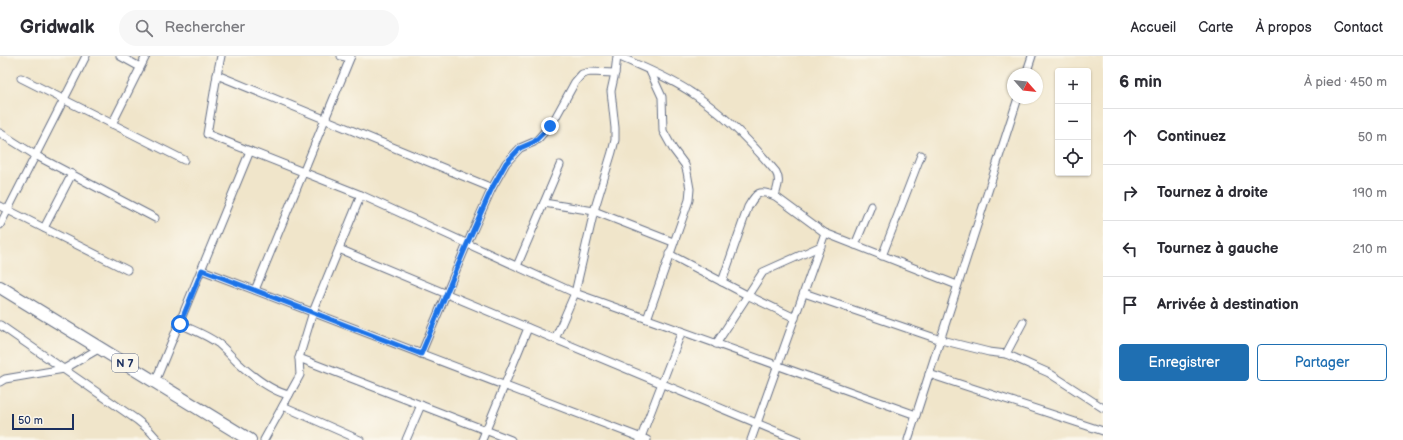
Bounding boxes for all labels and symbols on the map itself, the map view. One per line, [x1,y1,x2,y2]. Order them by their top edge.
north arrow [1007,68,1043,104]
route end [541,117,559,135]
route start [171,315,189,333]
road number: N 7 [112,354,138,372]
scale bar [12,412,74,431]

